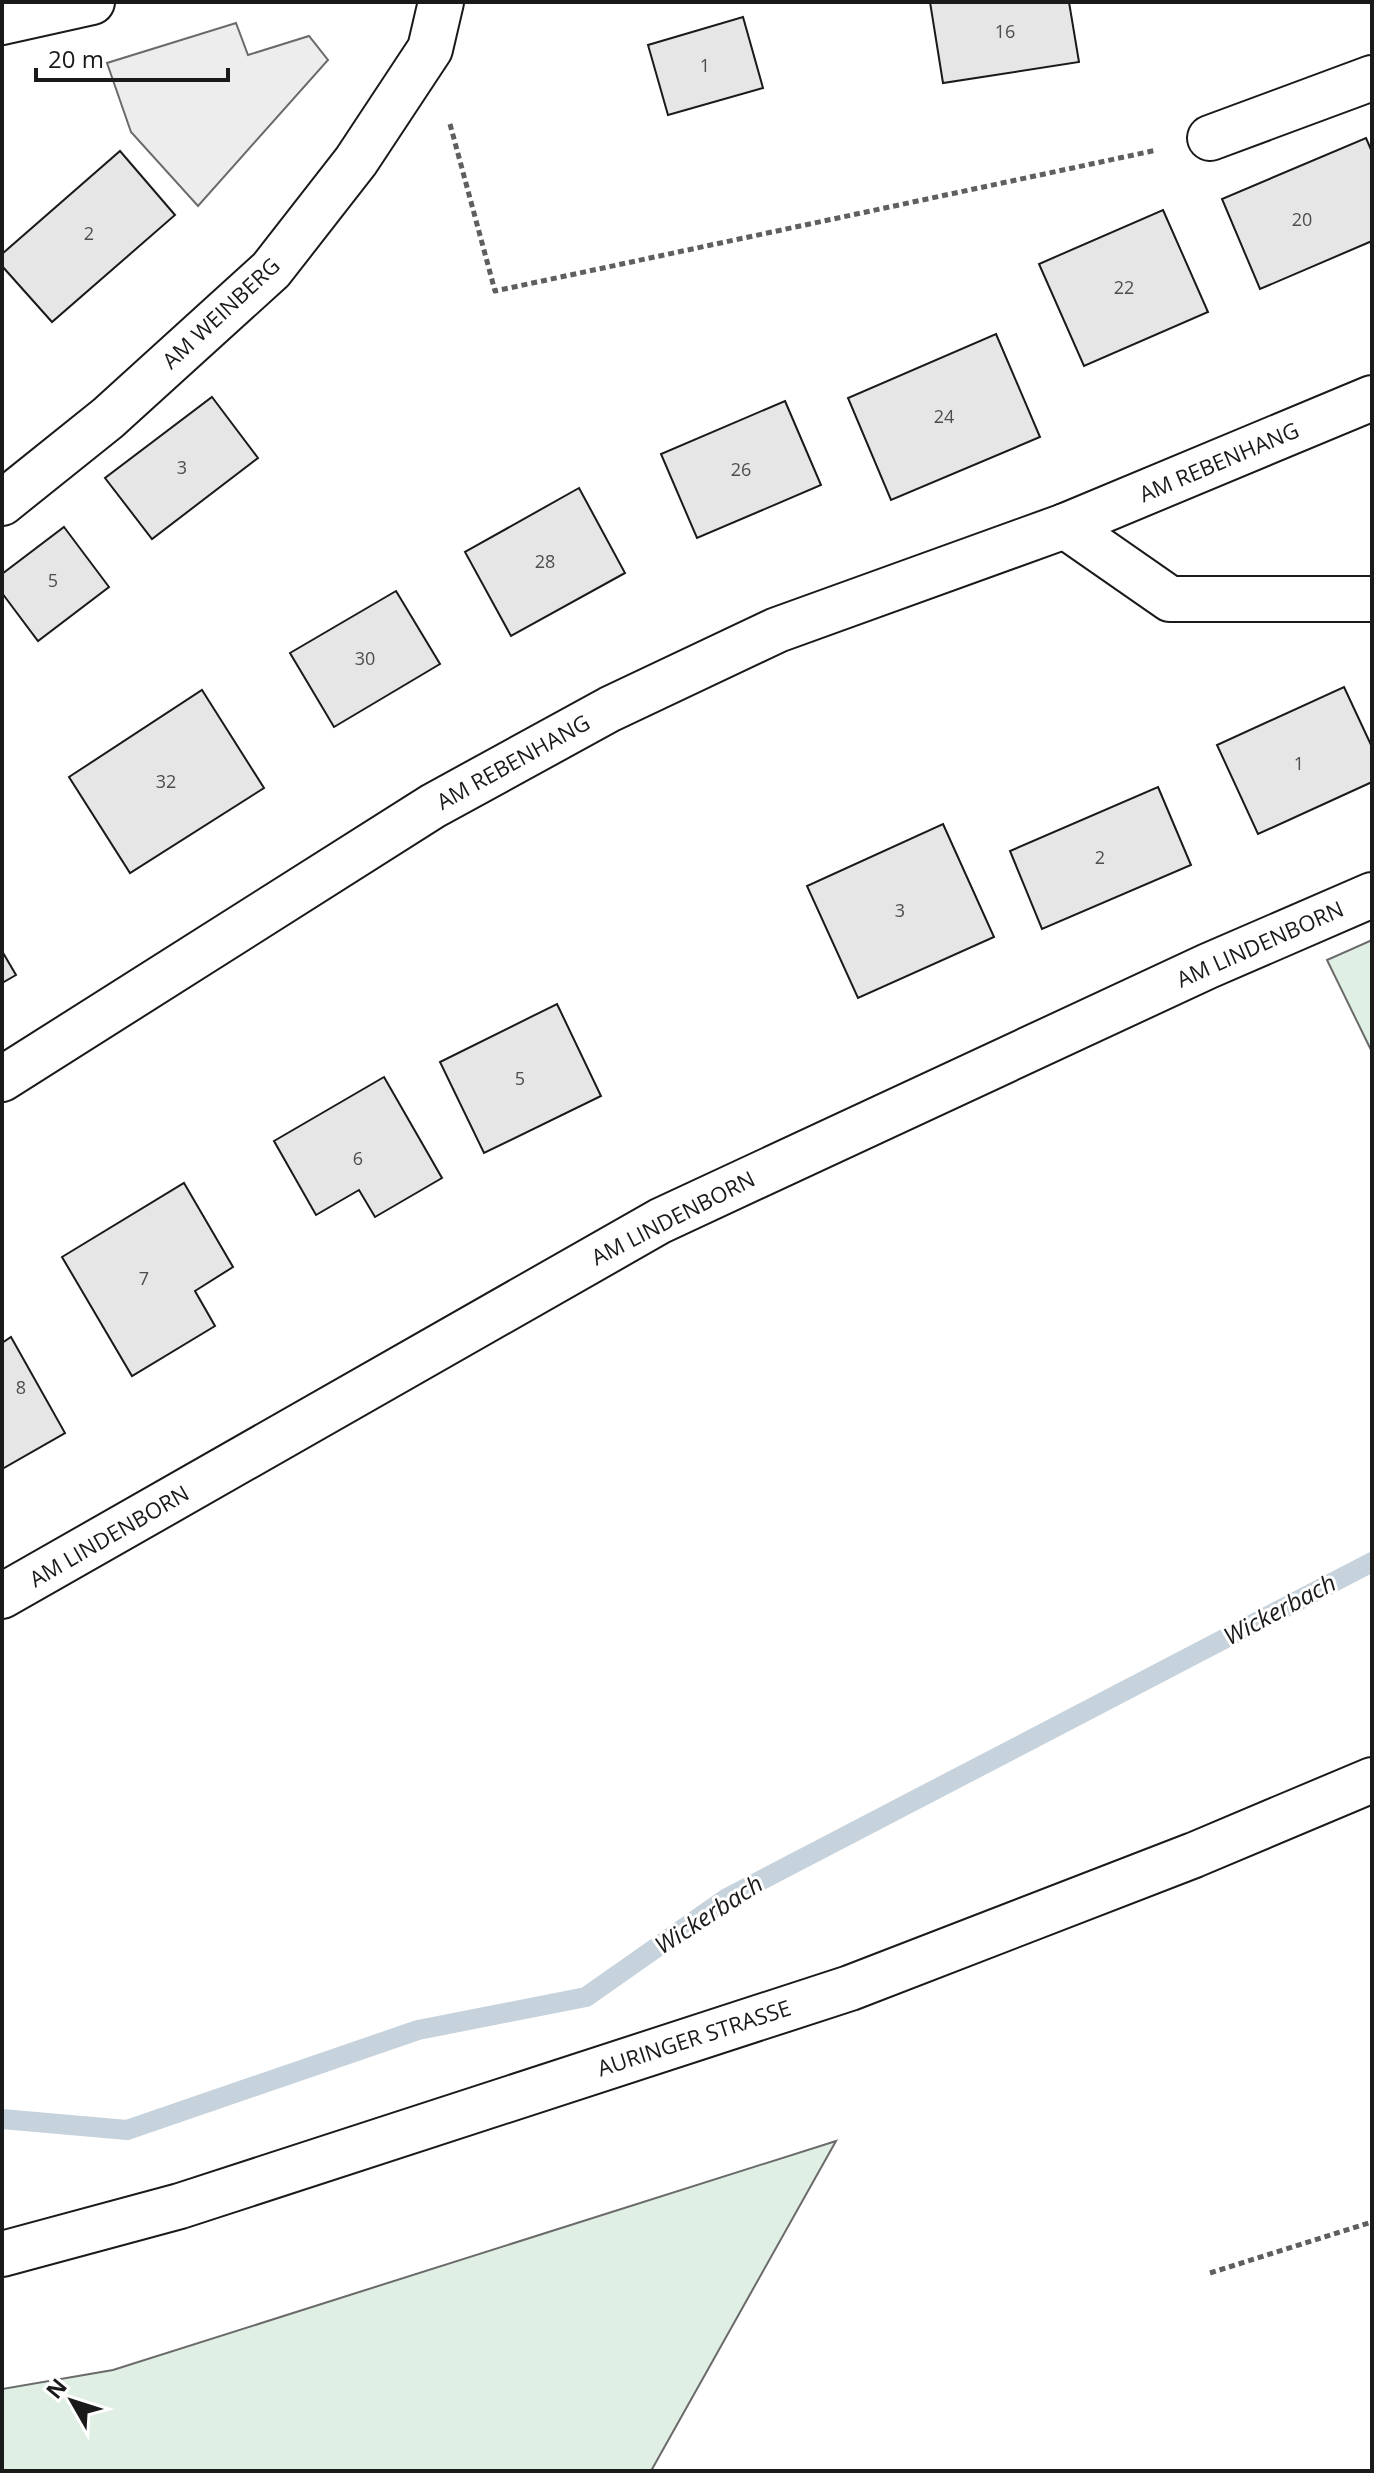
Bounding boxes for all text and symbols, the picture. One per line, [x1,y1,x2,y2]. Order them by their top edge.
house number: 16 [995,19,1015,43]
scale bar [36,32,228,82]
text: 20 m [48,42,104,75]
house number: 1 [700,53,710,77]
house number: 20 [1292,207,1312,231]
house number: 2 [84,221,94,245]
street label: AM WEINBERG [155,250,286,375]
house number: 22 [1114,275,1134,299]
house number: 24 [934,404,954,428]
street label: AM REBENHANG [1134,414,1303,508]
house number: 3 [177,455,187,479]
house number: 26 [731,457,751,481]
house number: 28 [535,549,555,573]
house number: 5 [48,568,58,592]
house number: 30 [355,646,375,670]
street label: AM REBENHANG [430,707,595,816]
house number: 1 [1294,751,1304,775]
house number: 32 [156,769,176,793]
house number: 2 [1095,845,1105,869]
street label: AM LINDENBORN [1171,893,1348,993]
house number: 3 [895,898,905,922]
house number: 5 [515,1066,525,1090]
house number: 6 [353,1146,363,1170]
street label: AM LINDENBORN [586,1163,759,1271]
house number: 7 [139,1266,149,1290]
house number: 8 [16,1375,26,1399]
street label: AM LINDENBORN [23,1477,194,1593]
water label: Wickerbach [1217,1565,1341,1652]
water label: Wickerbach [648,1866,769,1961]
street label: AURINGER STRASSE [593,1992,794,2082]
north arrow [32,2361,112,2441]
text: N [38,2371,73,2404]

